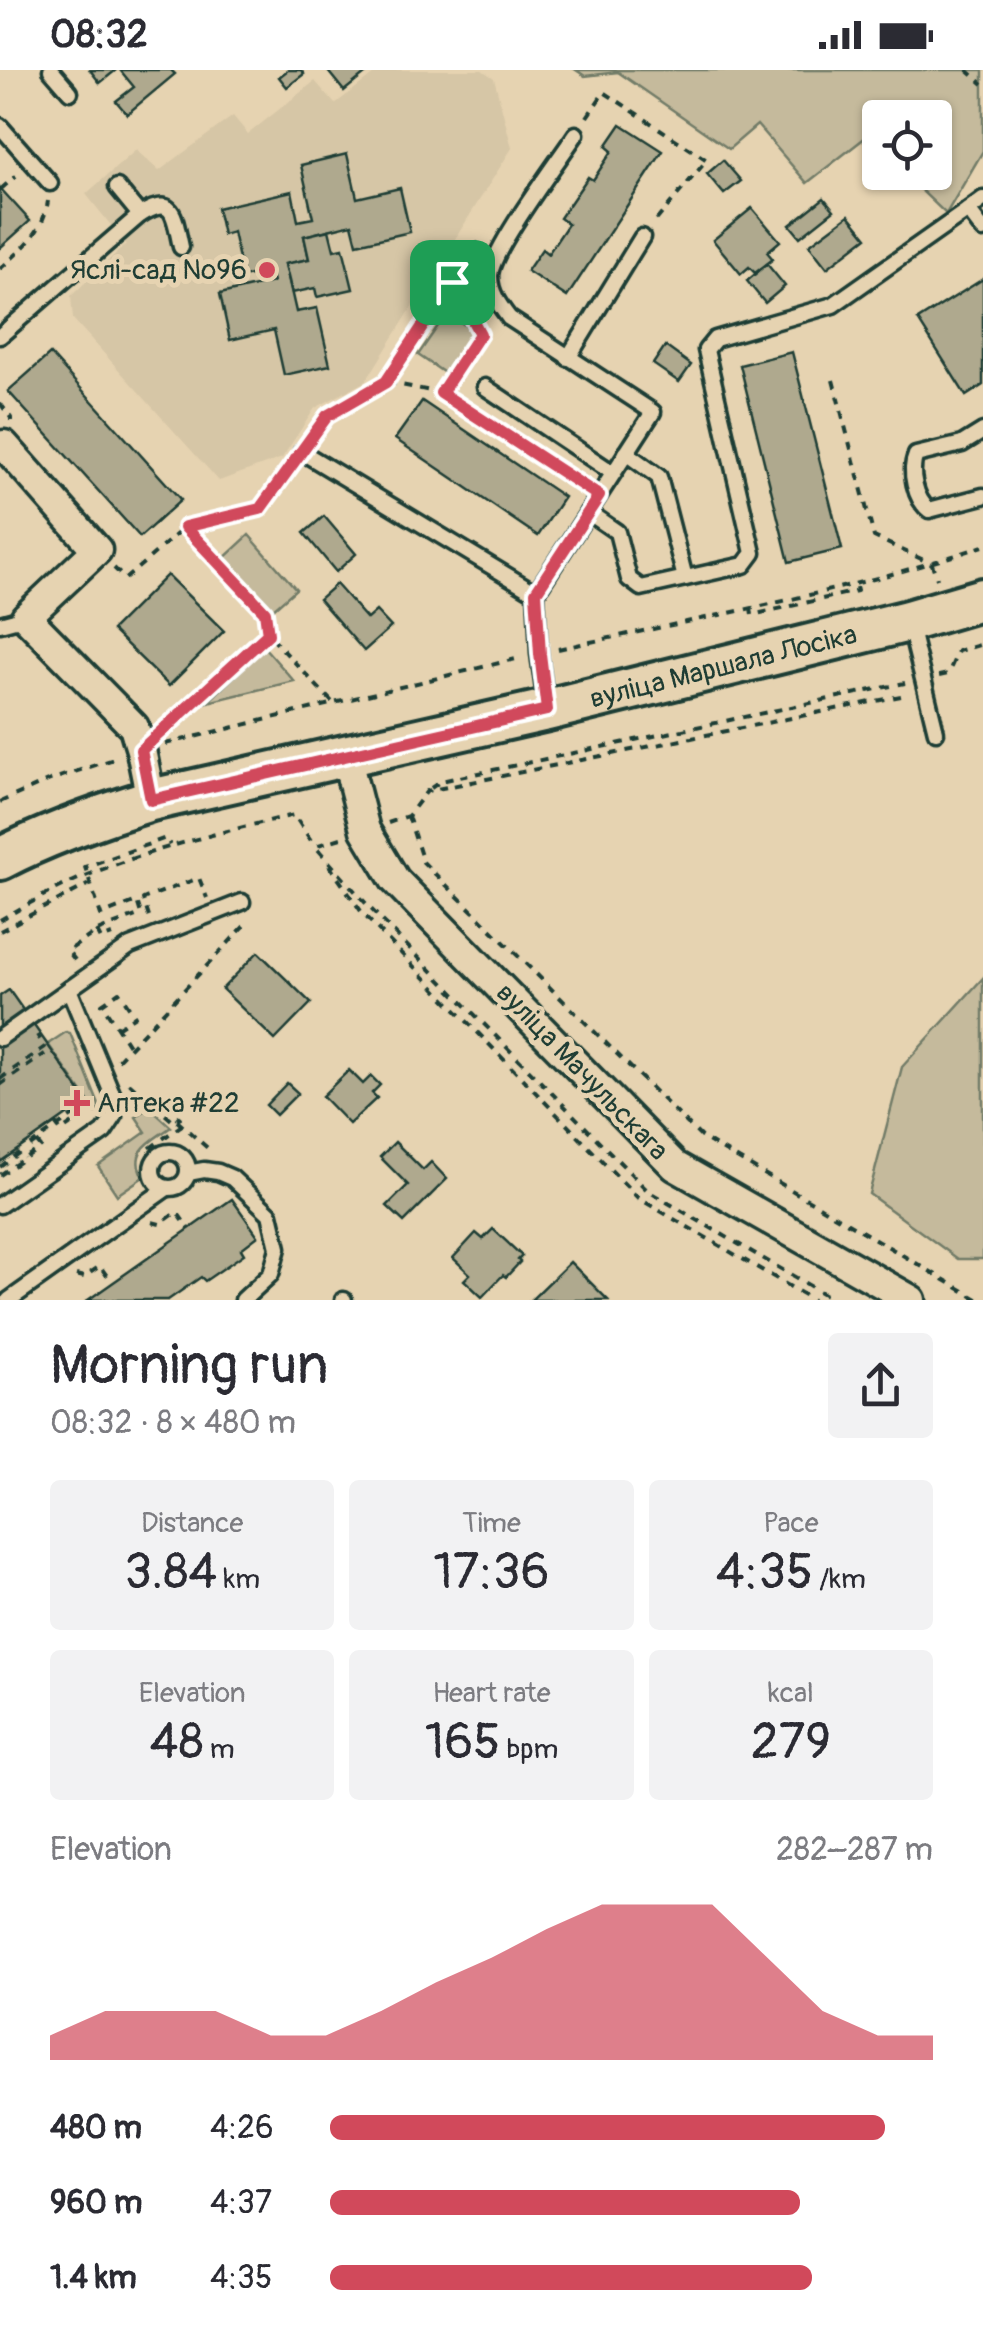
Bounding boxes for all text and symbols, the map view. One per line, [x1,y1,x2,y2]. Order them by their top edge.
text: 08:32 [50,11,148,59]
map controls [862,100,952,190]
button: locate [862,100,952,190]
pin [410,240,495,325]
place label: Яслі-сад №96 [70,253,247,288]
icon: arrive [425,255,480,310]
marker: Яслі-сад №96 [256,259,278,281]
street label: вуліца Маршала Лосіка [586,617,860,716]
street label: вуліца Мачульскага [488,976,676,1168]
place label: Аптека #22 [97,1086,240,1121]
marker: Аптека #22 [66,1092,88,1114]
text: Morning run [50,1331,328,1400]
button: share [828,1333,933,1438]
text: 08:32 · 8 × 480 m [50,1403,296,1443]
text: Distance [141,1506,243,1541]
text: Time [462,1506,521,1541]
text: Pace [763,1506,819,1541]
text: 3.84 [124,1541,217,1604]
text: 17:36 [433,1541,550,1604]
text: 4:35 [716,1541,813,1604]
text: km [217,1562,260,1597]
text: /km [813,1562,866,1597]
text: Elevation [139,1676,246,1711]
text: Heart rate [432,1676,551,1711]
text: kcal [768,1676,814,1711]
text: 48 [150,1711,204,1774]
text: 165 [425,1711,500,1774]
text: 279 [751,1711,831,1774]
text: m [204,1732,235,1767]
text: bpm [500,1732,558,1767]
text: Elevation [50,1830,172,1870]
text: 282–287 m [776,1830,933,1870]
text: 480 m [50,2108,142,2148]
text: 4:26 [210,2108,274,2148]
text: 960 m [50,2183,142,2223]
text: 4:37 [210,2183,272,2223]
text: 1.4 km [50,2258,137,2298]
text: 4:35 [210,2258,272,2298]

